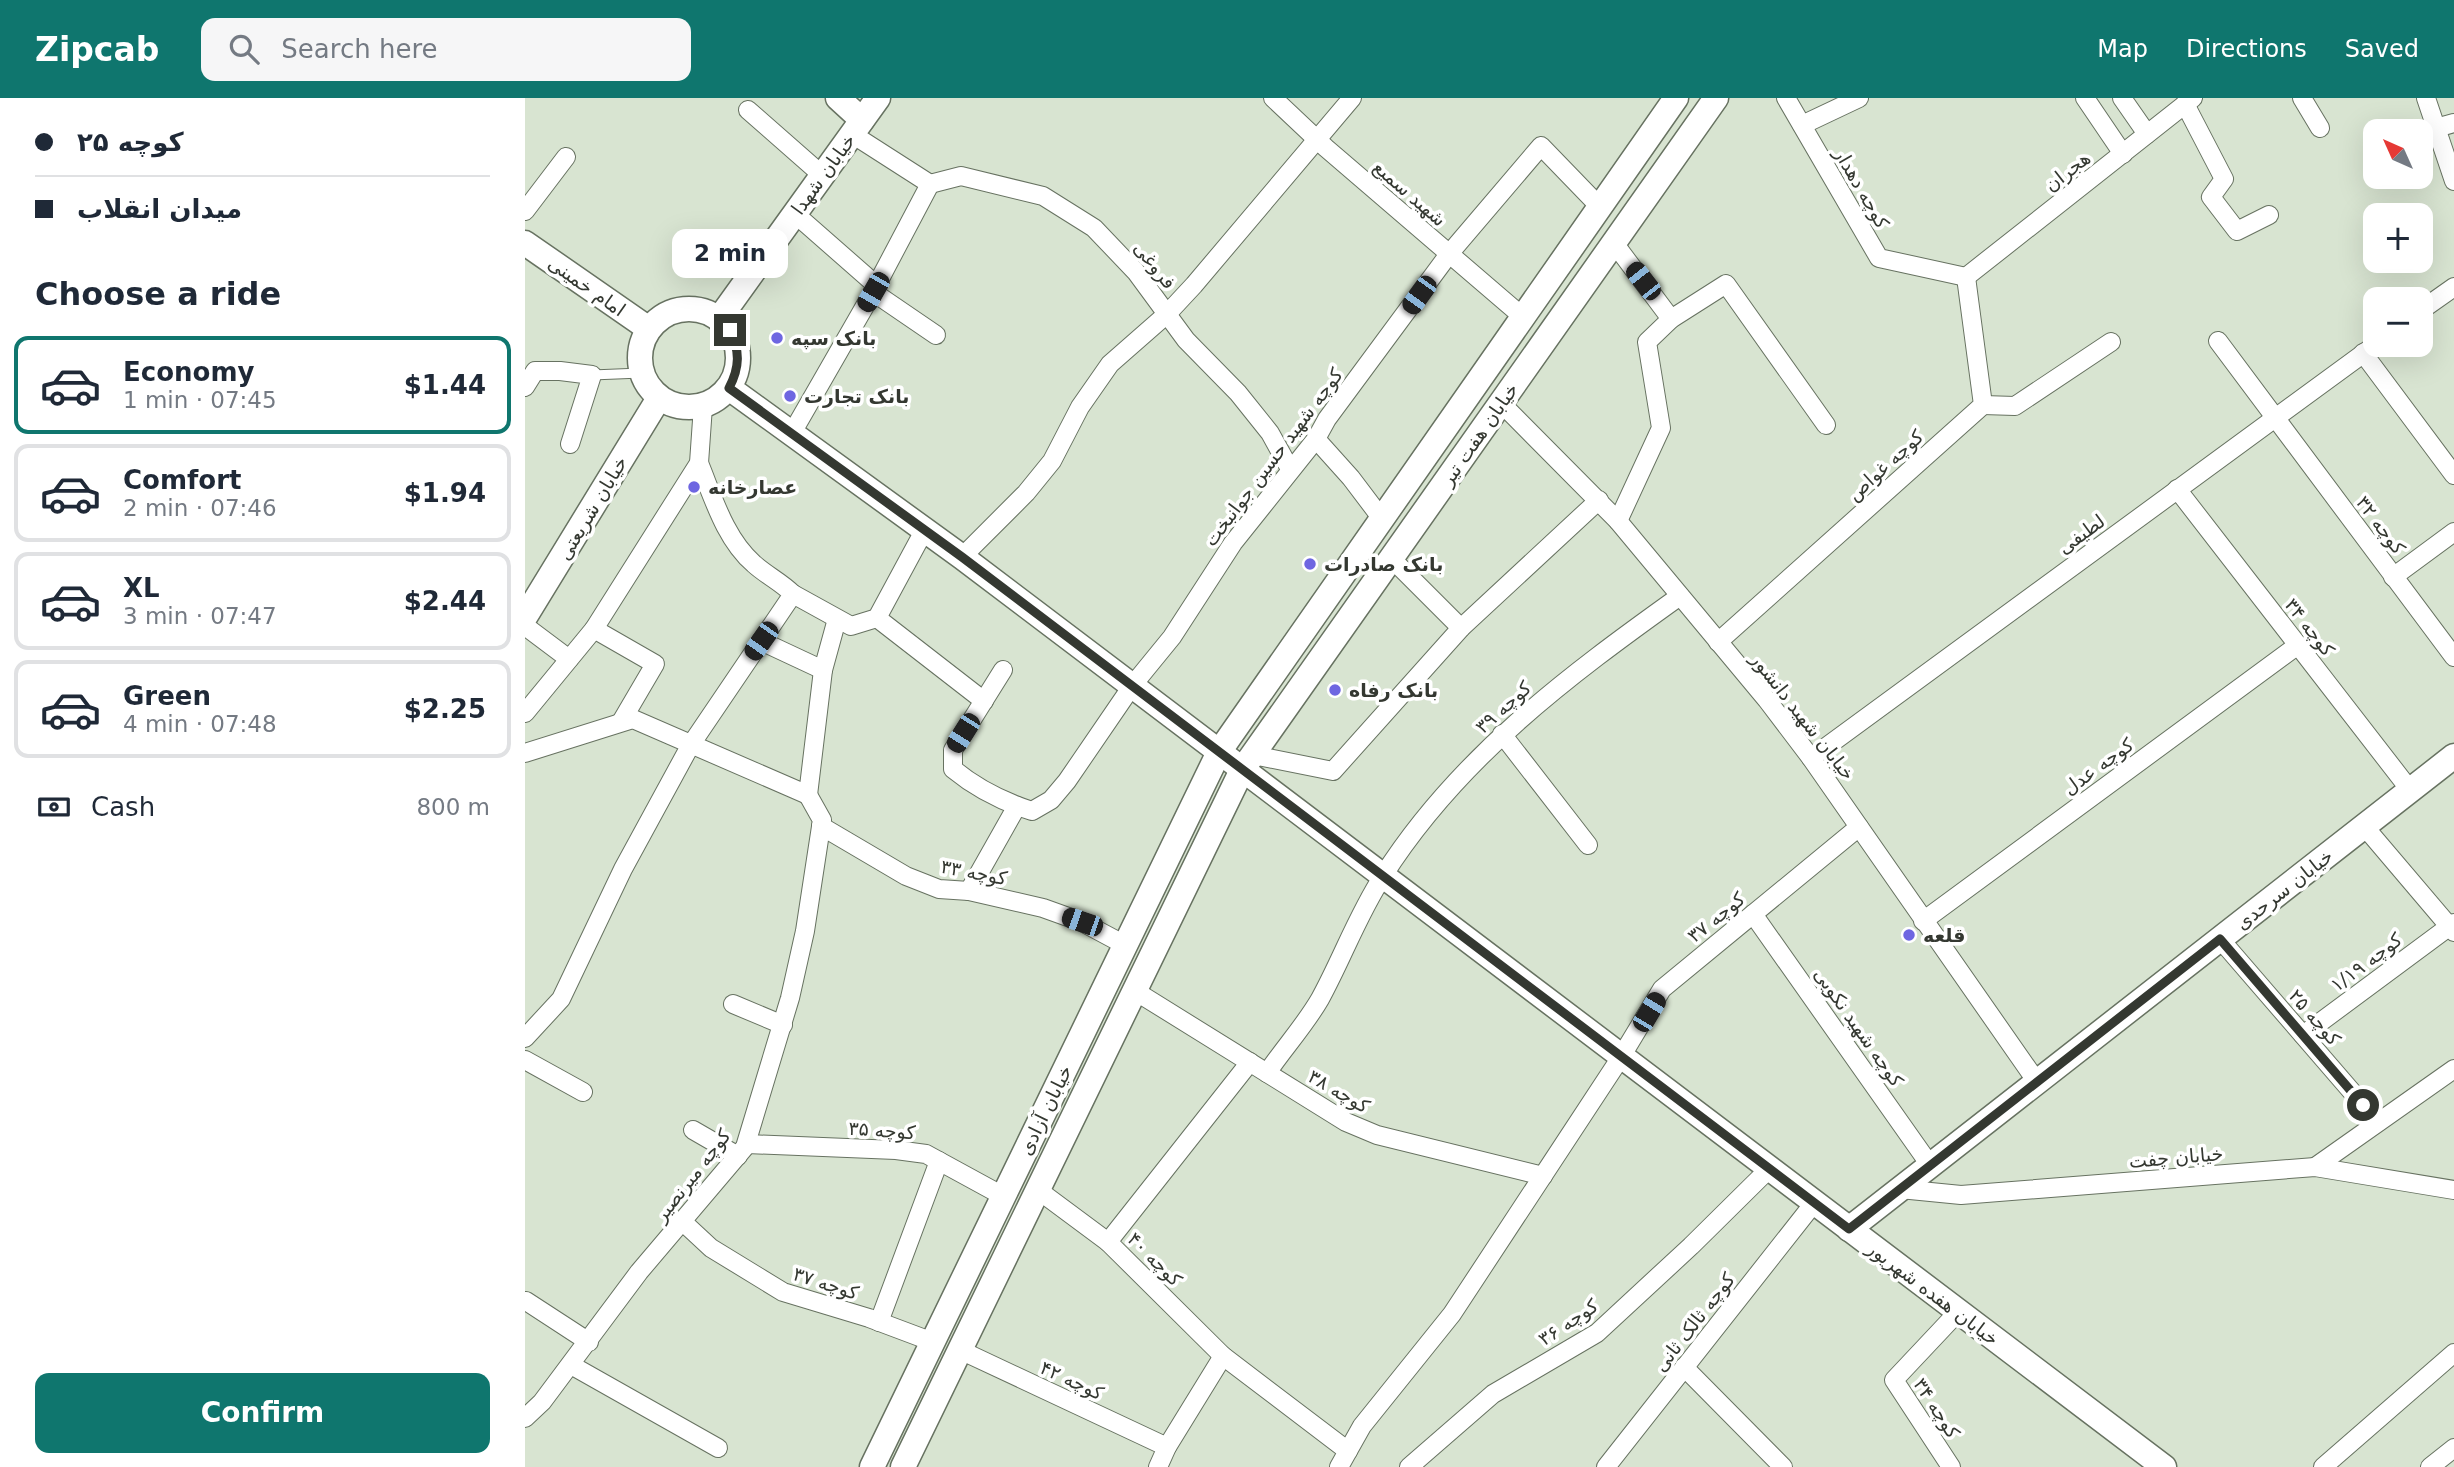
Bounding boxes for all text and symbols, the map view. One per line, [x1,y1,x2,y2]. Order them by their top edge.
search box [201,18,691,81]
text: Zipcab [35,30,159,69]
icon: search [225,30,263,68]
text: Search here [281,34,438,64]
text: Map [2097,35,2148,63]
text: Directions [2186,35,2307,63]
text: Saved [2345,35,2419,63]
north arrow [2363,119,2433,189]
map controls [2363,119,2433,357]
text: کوچه ۲۵ [77,127,184,157]
street label: خیابان شهدا [786,129,860,219]
street label: کوچه دهدار [1829,143,1894,234]
street label: هجران [2040,146,2095,196]
street label: شهید سمیع [1368,155,1451,231]
text: میدان انقلاب [77,194,242,224]
button: + [2363,203,2433,273]
callout: 2 min [672,229,788,278]
street label: فروغی [1129,237,1181,294]
text: 2 min [694,240,766,266]
street label: امام خمینی [544,251,630,321]
car [1622,258,1665,304]
car [854,269,893,315]
car [1399,272,1440,318]
text: Choose a ride [35,275,281,313]
button: − [2363,287,2433,357]
route end [714,314,746,346]
place label: بانک سپه [791,327,876,350]
marker: بانک سپه [769,330,785,346]
icon: car [39,354,102,417]
text: Economy [123,357,254,387]
street label: کوچه شهید حسین جوانبخت [1199,363,1348,551]
text: $1.44 [404,370,486,400]
street label: خیابان هفت تیر [1435,378,1523,491]
place label: بانک تجارت [804,385,909,408]
text: 1 min · 07:45 [123,387,277,413]
marker: بانک تجارت [782,388,798,404]
street label: کوچه غواص [1842,424,1929,506]
street label: خیابان شریعتی [553,452,632,564]
icon: car [39,462,102,525]
text: Comfort [123,465,241,495]
place label: عصارخانه [708,476,797,499]
text: $1.94 [404,478,486,508]
marker: عصارخانه [686,479,702,495]
street label: کوچه ۳۲ [2351,492,2411,560]
text: 2 min · 07:46 [123,495,277,521]
street label: لطیفی [2053,510,2109,558]
place label: بانک صادرات [1324,553,1443,576]
marker: بانک صادرات [1302,556,1318,572]
icon: car [39,570,102,633]
text: XL [123,573,160,603]
text: $2.44 [404,586,486,616]
street label: کوچه ۳۴ [2280,594,2340,662]
text: 3 min · 07:47 [123,603,277,629]
car [741,618,782,664]
street label: خیابان شهید دانشور [1745,647,1860,785]
street label: کوچه ۳۹ [1471,676,1537,738]
icon: car [39,678,102,741]
place label: بانک رفاه [1349,679,1438,702]
text: Green [123,681,211,711]
marker: بانک رفاه [1327,682,1343,698]
text: $2.25 [404,694,486,724]
car [943,710,984,756]
text: 4 min · 07:48 [123,711,277,737]
street label: کوچه عدل [2058,732,2139,800]
icon: cash [35,788,73,826]
text: Cash [91,792,155,822]
text: 800 m [416,794,490,820]
street label: خیابان سرحدی [2231,844,2338,935]
street label: کوچه ۳۳ [939,855,1010,890]
street label: کوچه ۳۷ [1683,887,1750,947]
car [1059,905,1106,939]
place label: قلعه [1923,924,1965,946]
marker: قلعه [1901,927,1917,943]
street label: کوچه ۱/۱۹ [2326,927,2407,997]
street label: کوچه شهید نکویی [1809,963,1909,1092]
street label: کوچه ۲۵ [2284,984,2346,1051]
car [1630,989,1669,1035]
street label: خیابان آزادی [1013,1061,1077,1159]
street label: کوچه ۳۸ [1304,1065,1374,1119]
route start [2347,1089,2379,1121]
street label: کوچه ۳۵ [848,1117,917,1144]
street label: کوچه میرنصیر [648,1124,736,1227]
street label: خیابان چفت [2128,1142,2224,1173]
street label: کوچه ۴۰ [1123,1227,1187,1292]
street label: خیابان هفده شهریور [1861,1236,2003,1351]
street label: کوچه ۳۷ [790,1262,862,1305]
street label: کوچه ثالک ثانی [1649,1268,1741,1376]
street label: کوچه ۳۶ [1534,1294,1603,1351]
street label: کوچه ۴۲ [1036,1356,1108,1405]
button: Confirm [35,1373,490,1453]
street label: کوچه ۳۴ [1909,1374,1965,1444]

